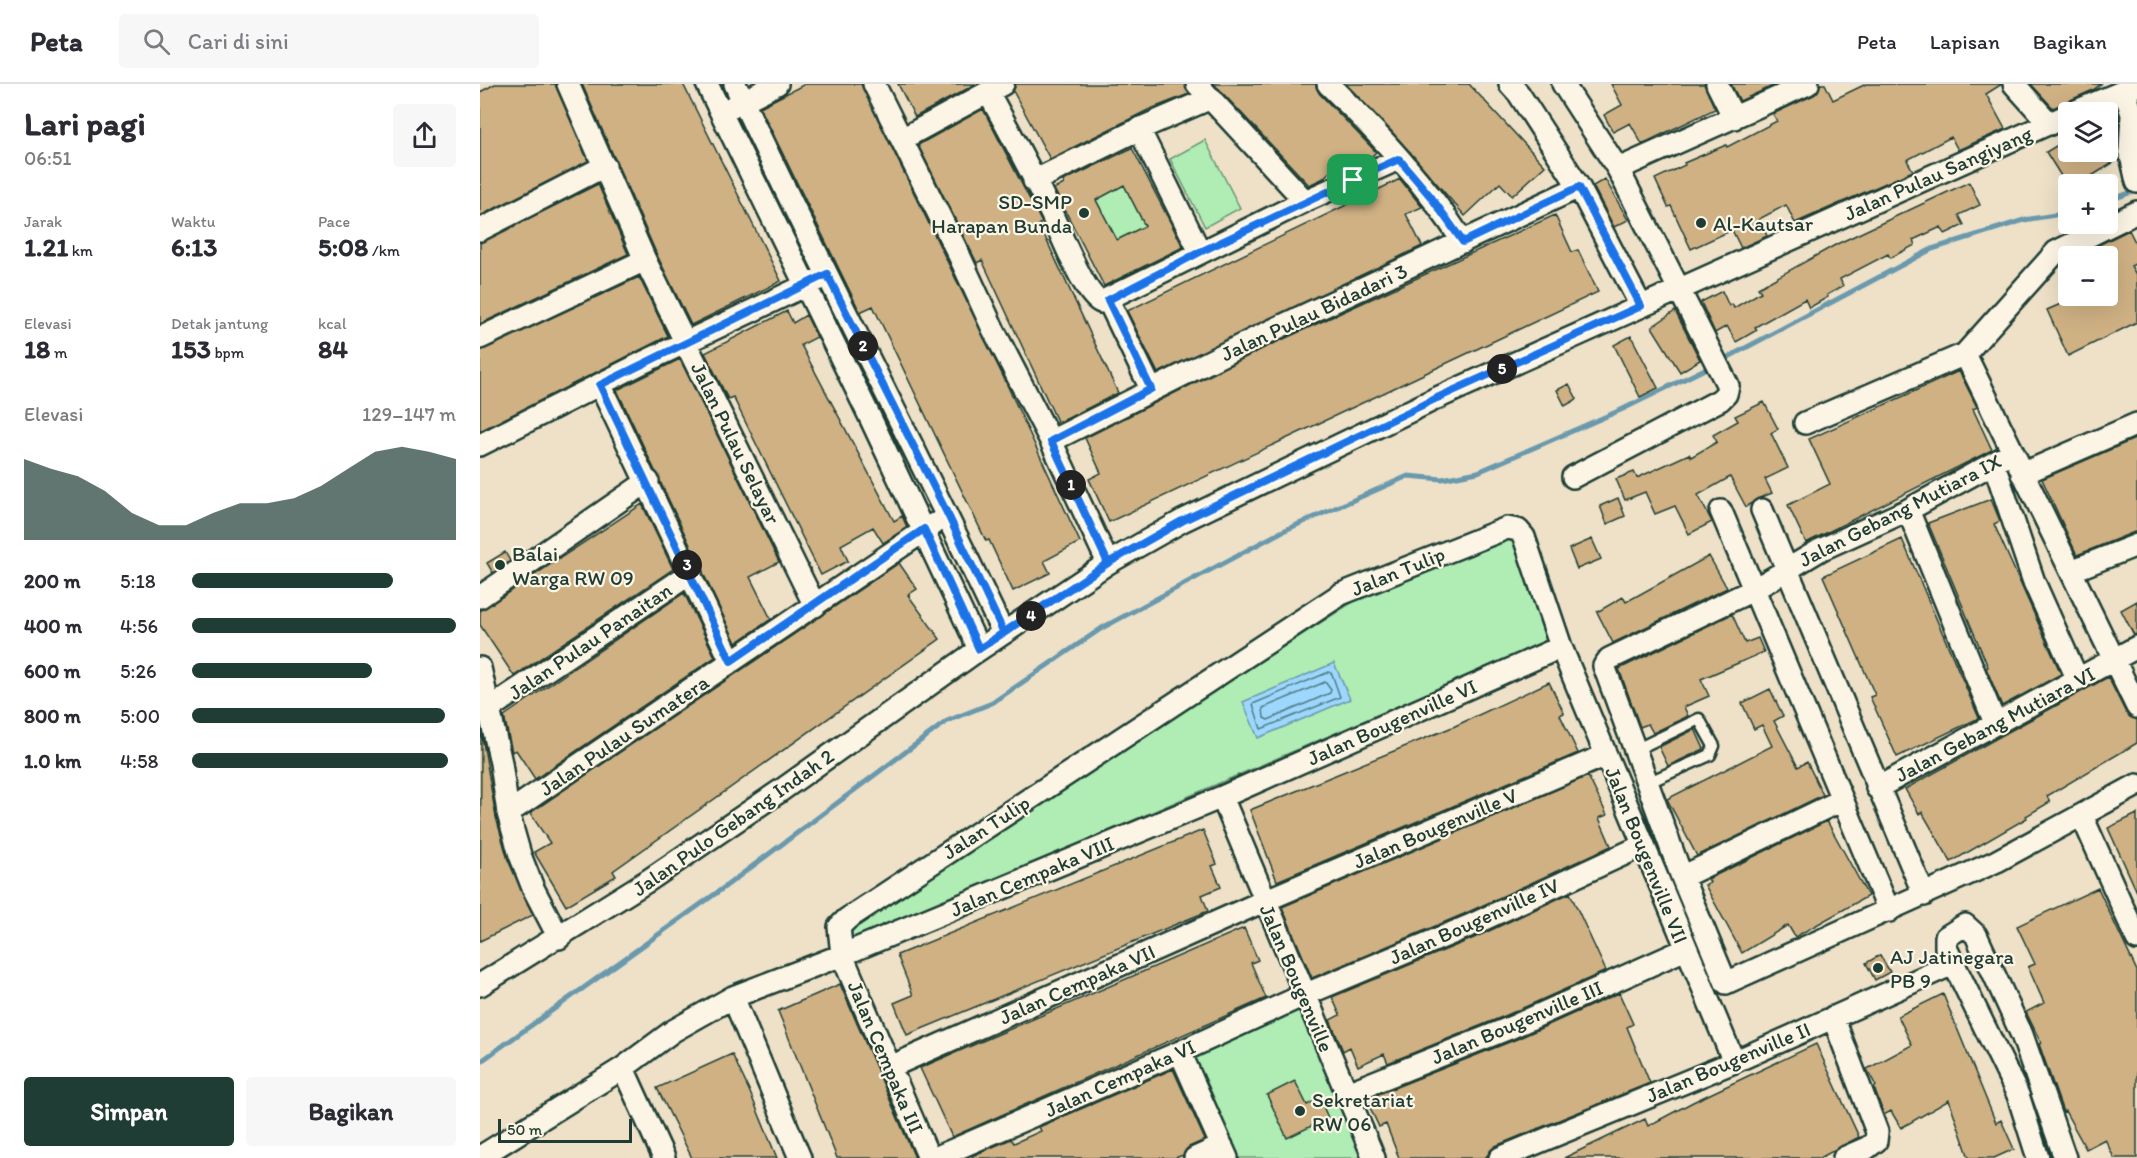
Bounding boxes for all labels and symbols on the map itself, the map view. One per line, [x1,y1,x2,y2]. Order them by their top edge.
street label: Jalan Pulau Sangiyang [1840,120,2036,226]
pin [1327,154,1378,205]
place label: SD-SMP Harapan Bunda [931,189,1072,238]
marker: SD-SMP Harapan Bunda [1077,206,1091,220]
place label: Al-Kautsar [1713,211,1814,236]
marker: Al-Kautsar [1694,216,1708,230]
street label: Jalan Pulau Bidadari 3 [1217,258,1411,366]
pin: 2 [848,331,878,361]
pin: 5 [1487,354,1517,384]
street label: Jalan Pulau Selayar [686,358,786,529]
street label: Jalan Gebang Mutiara IX [1795,448,2006,572]
pin: 1 [1056,470,1086,500]
place label: Balai Warga RW 09 [512,541,634,590]
street label: Jalan Tulip [1348,541,1448,601]
pin: 3 [672,550,702,580]
marker: Balai Warga RW 09 [493,558,507,572]
street label: Jalan Pulau Panaitan [504,577,677,705]
pin: 4 [1016,601,1046,631]
street label: Jalan Gebang Mutiara VI [1891,661,2099,787]
street label: Jalan Pulau Sumatera [535,669,713,801]
street label: Jalan Bougenville VI [1303,673,1481,771]
street label: Jalan Pulo Gebang Indah 2 [628,743,838,901]
street label: Jalan Bougenville VII [1600,763,1694,947]
street label: Jalan Bougenville V [1349,782,1521,874]
street label: Jalan Tulip [938,790,1034,864]
street label: Jalan Cempaka VIII [946,830,1118,922]
street label: Jalan Bougenville IV [1385,872,1563,970]
street label: Jalan Bougenville [1255,900,1339,1056]
street label: Jalan Cempaka VII [995,938,1159,1030]
place label: AJ Jatinegara PB 9 [1890,944,2014,993]
marker: AJ Jatinegara PB 9 [1871,961,1885,975]
street label: Jalan Bougenville III [1427,975,1607,1069]
street label: Jalan Cempaka III [843,977,929,1137]
street label: Jalan Bougenville II [1642,1016,1814,1108]
street label: Jalan Cempaka VI [1041,1034,1199,1122]
place label: Sekretariat RW 06 [1312,1087,1413,1136]
marker: Sekretariat RW 06 [1293,1104,1307,1118]
scale bar [498,1116,632,1144]

